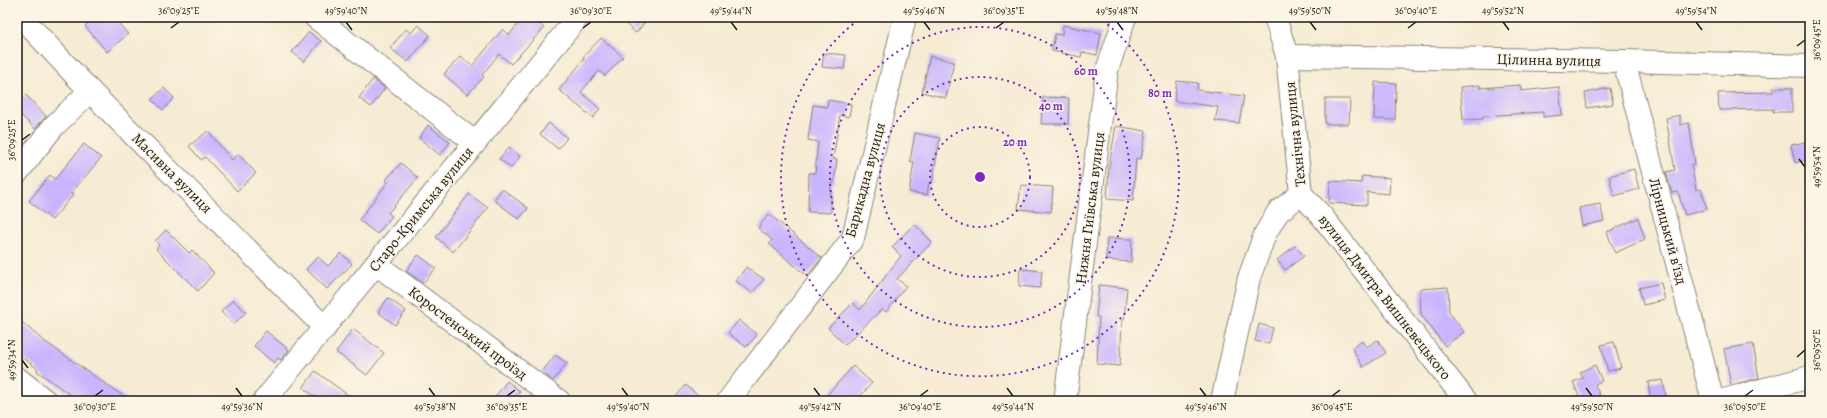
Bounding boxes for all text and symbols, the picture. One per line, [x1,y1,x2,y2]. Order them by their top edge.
text: 36°09'25"E [158,4,200,17]
text: 49°59'40"N [325,4,367,17]
text: 36°09'30"E [570,4,612,17]
text: 49°59'44"N [710,4,752,17]
text: 49°59'46"N [903,4,945,17]
text: 36°09'35"E [984,4,1024,17]
text: 49°59'48"N [1096,4,1138,17]
text: 49°59'50"N [1289,4,1331,17]
text: 36°09'40"E [1395,4,1437,17]
text: 49°59'52"N [1482,4,1524,17]
text: 49°59'54"N [1675,4,1717,17]
text: 36°09'45"E [1810,19,1823,61]
street label: Цілинна вулиця [1497,49,1601,71]
text: 60 m [1074,63,1098,79]
street label: Технічна вулиця [1280,80,1310,188]
text: 80 m [1148,85,1172,101]
text: 40 m [1039,98,1063,114]
text: 36°09'25"E [5,119,18,161]
street label: Барикадна вулиця [840,120,890,240]
street label: Масивна вулиця [127,128,217,218]
street label: Нижня Гиївська вулиця [1071,131,1109,285]
text: 20 m [1003,134,1027,150]
street label: Старо-Кримська вулиця [364,142,478,276]
text: 49°59'54"N [1810,146,1823,188]
centre of rings [973,170,987,184]
street label: Лірницький в'їзд [1644,175,1692,287]
street label: вулиця Дмитра Вишневецького [1314,210,1456,384]
street label: Коростенський проїзд [404,282,532,384]
text: 36°09'50"E [1810,329,1823,371]
text: 49°59'34"N [5,339,18,381]
text: 36°09'30"E [74,400,116,413]
text: 49°59'36"N [221,400,263,413]
text: 49°59'38"N [414,400,456,413]
text: 36°09'35"E [487,400,527,413]
text: 49°59'40"N [607,400,649,413]
text: 49°59'42"N [799,400,841,413]
text: 36°09'40"E [899,400,941,413]
text: 49°59'44"N [992,400,1034,413]
text: 49°59'46"N [1185,400,1227,413]
text: 36°09'45"E [1311,400,1353,413]
text: 49°59'50"N [1571,400,1613,413]
text: 36°09'50"E [1724,400,1766,413]

